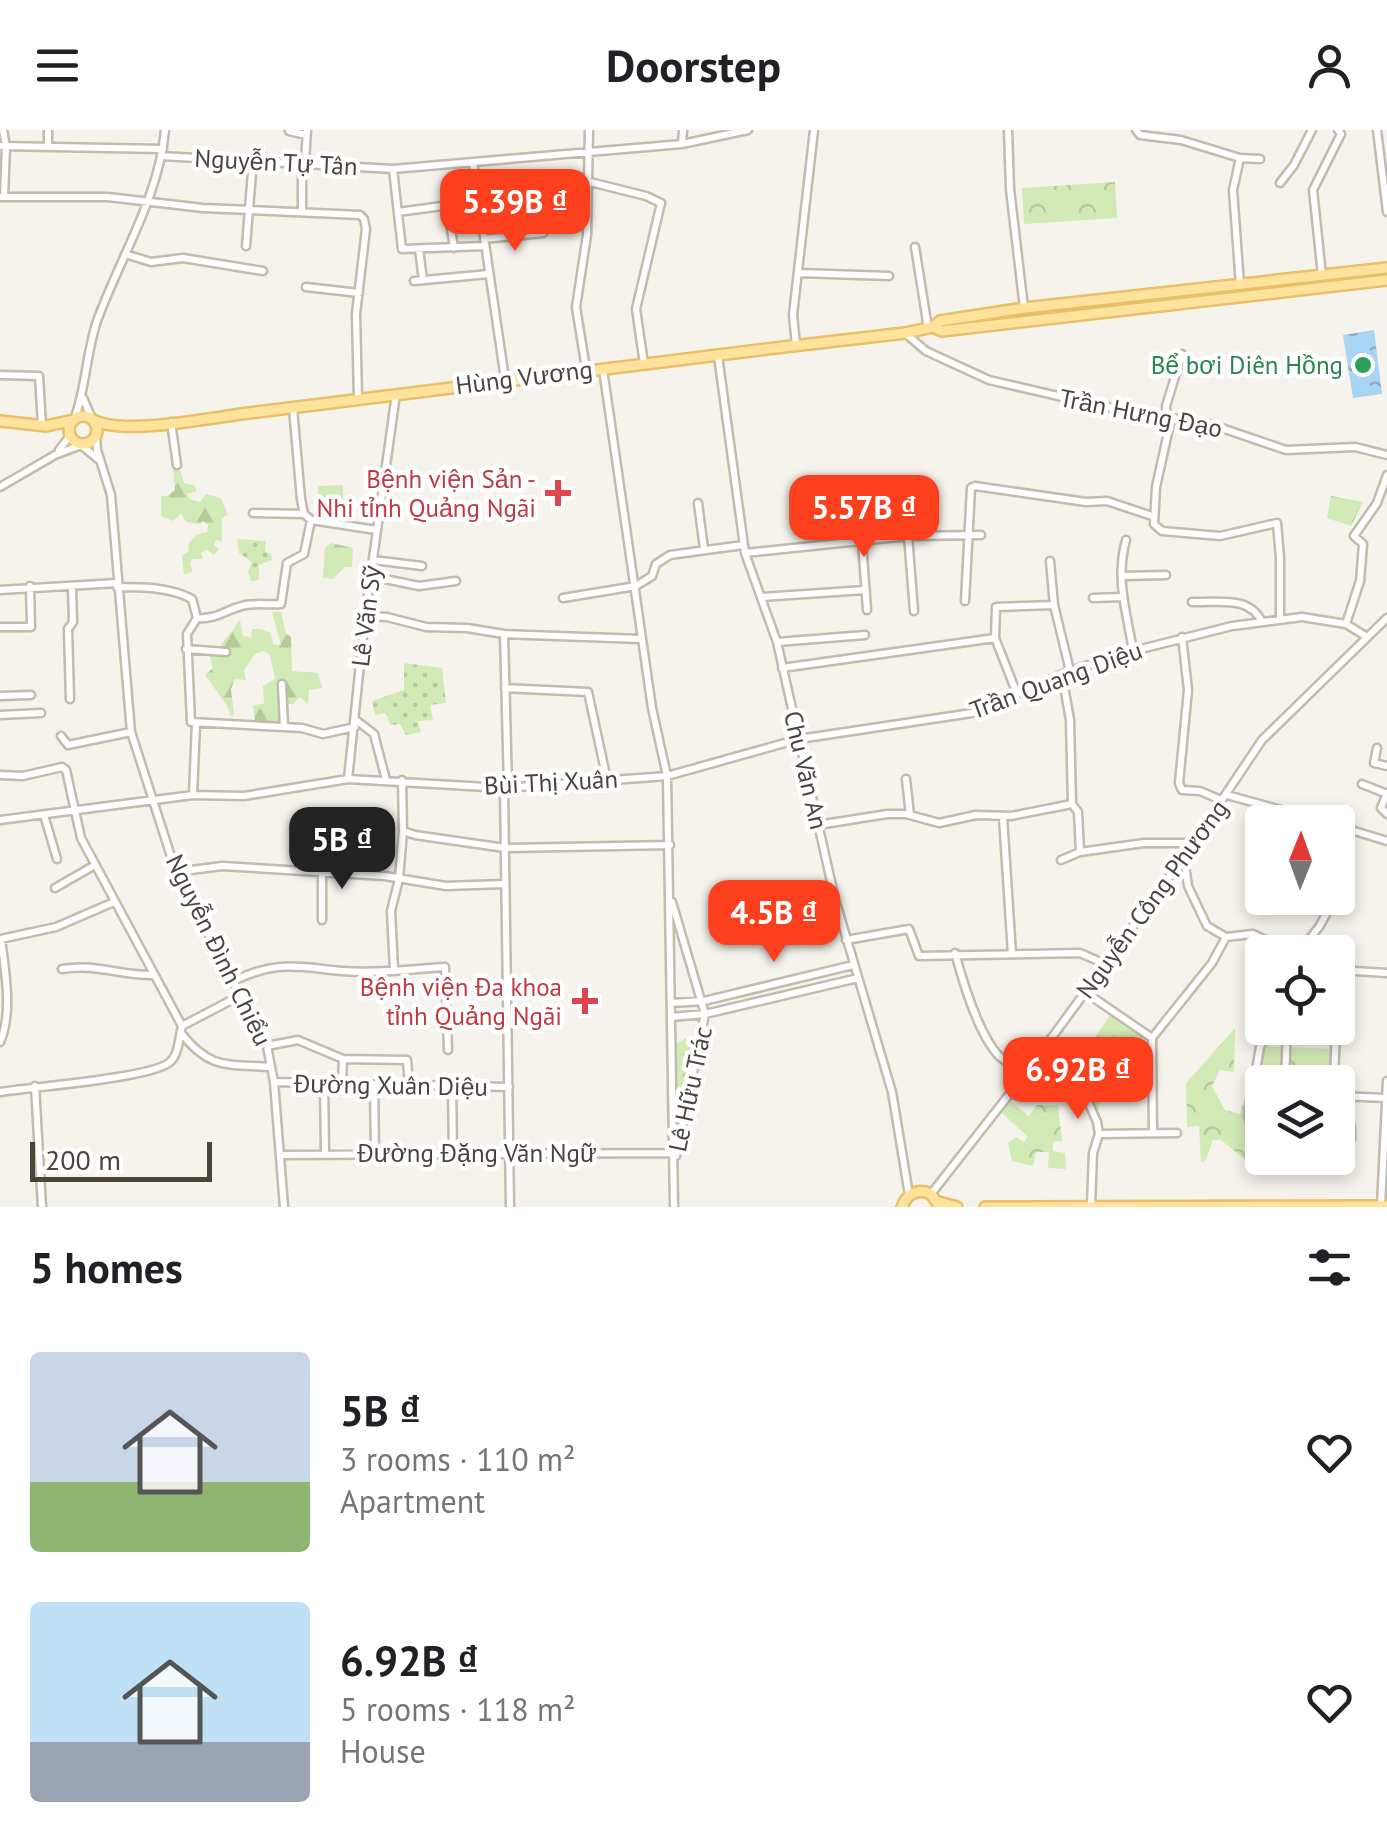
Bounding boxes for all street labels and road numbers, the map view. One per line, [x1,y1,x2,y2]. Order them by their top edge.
street label: Nguyễn Tự Tân [194,142,358,182]
street label: Hùng Vương [454,353,594,401]
street label: Trần Hưng Đạo [1057,382,1225,444]
street label: Lê Văn Sỹ [344,563,388,668]
street label: Trần Quang Diệu [965,634,1147,726]
street label: Chu Văn An [777,708,835,832]
street label: Bùi Thị Xuân [483,763,619,801]
street label: Nguyễn Công Phương [1069,793,1235,1005]
street label: Nguyễn Đình Chiểu [159,849,279,1051]
street label: Lê Hữu Trác [661,1023,719,1155]
street label: Đường Xuân Diệu [293,1067,488,1103]
street label: Đường Đặng Văn Ngữ [356,1137,597,1169]

